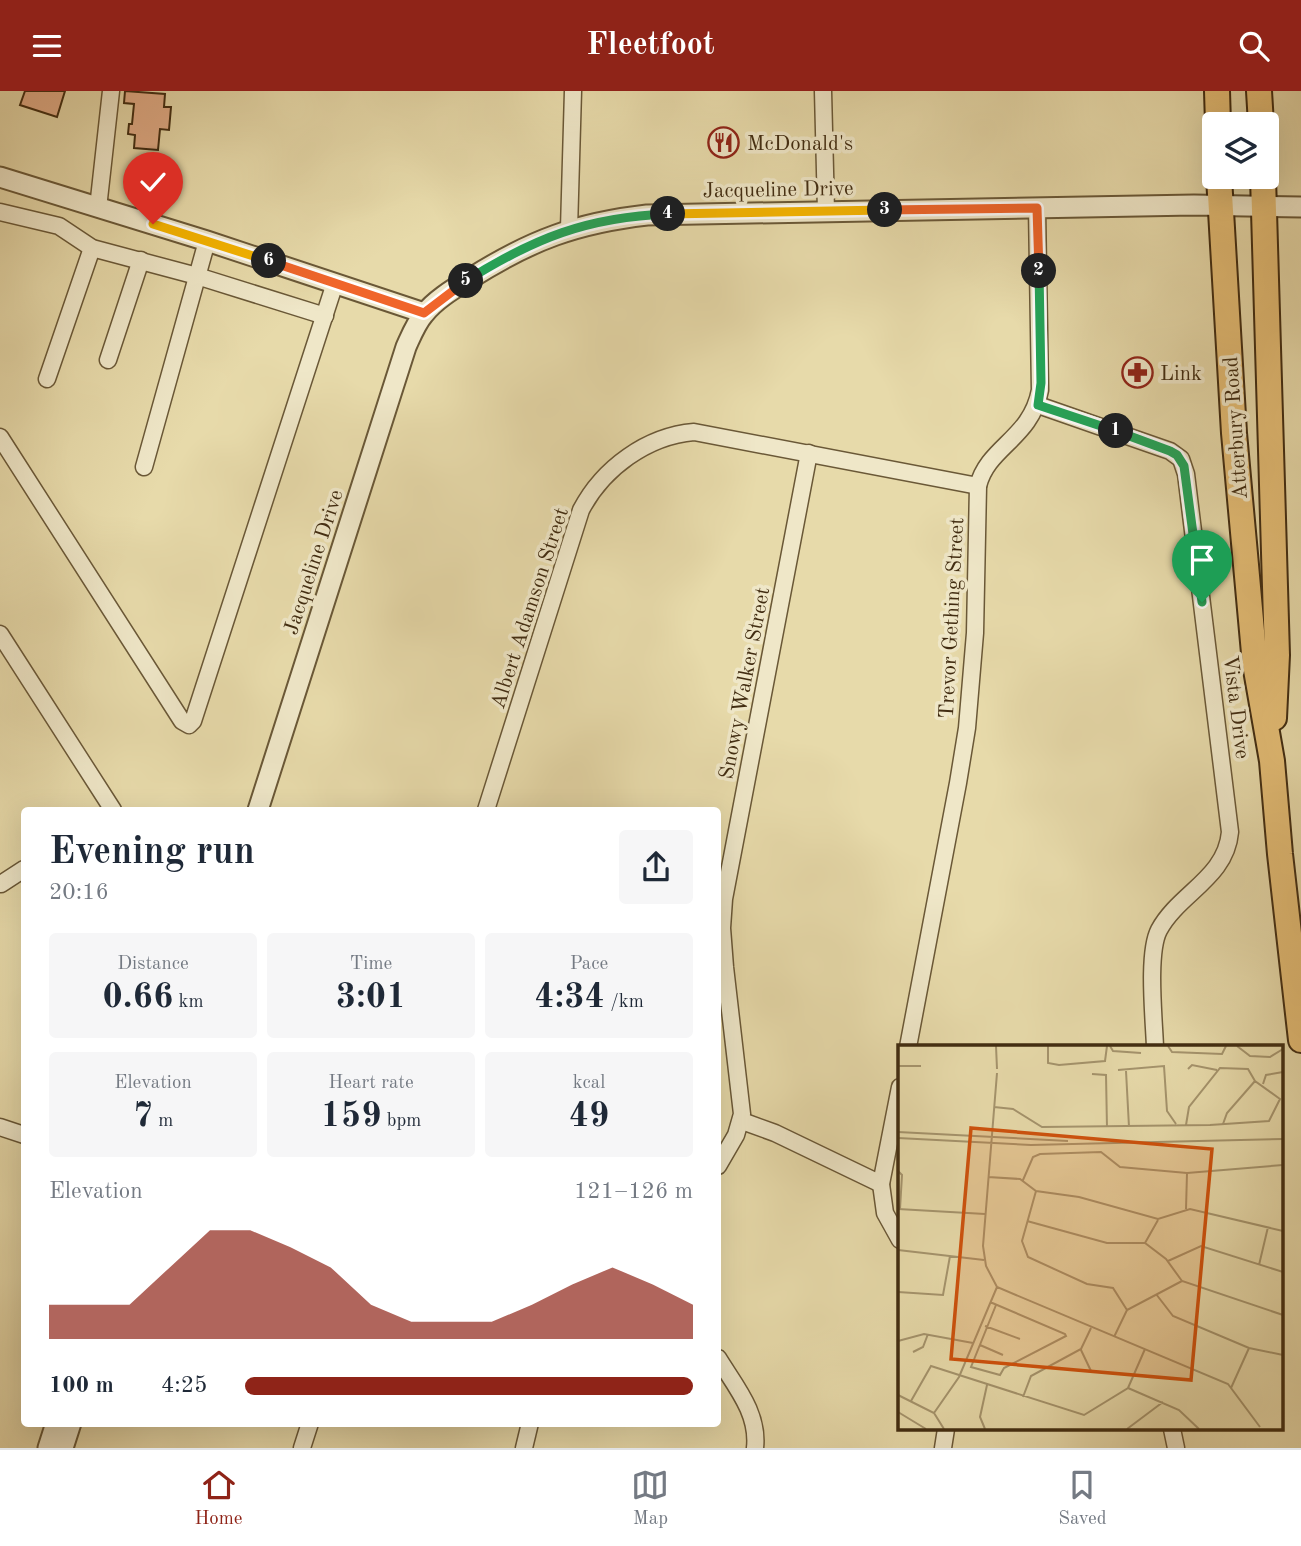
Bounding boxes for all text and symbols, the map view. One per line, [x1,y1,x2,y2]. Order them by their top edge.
icon: menu [28,27,66,65]
icon: search [1235,27,1273,65]
text: Fleetfoot [586,30,715,62]
map controls [1202,112,1279,189]
button: layers [1202,112,1279,189]
restaurant icon: McDonald's [707,126,741,160]
place label: McDonald's [747,134,853,155]
pin [123,152,183,224]
icon: check [134,163,172,201]
street label: Jacqueline Drive [702,179,854,202]
pin: 3 [868,193,903,227]
pin: 4 [650,197,686,231]
text: 3 [879,200,890,219]
text: 4 [662,204,673,223]
pin: 6 [252,243,286,279]
text: 6 [263,251,274,270]
pin: 2 [1021,253,1056,289]
text: 2 [1033,261,1044,280]
pin: 5 [448,263,484,299]
text: 5 [460,271,471,290]
pharmacy icon: Link [1120,356,1154,390]
street label: Atterbury Road [1221,356,1252,500]
place label: Link [1160,364,1202,385]
pin: 1 [1098,413,1134,449]
text: 1 [1110,421,1121,440]
street label: Jacqueline Drive [281,487,348,637]
street label: Albert Adamson Street [488,505,573,712]
street label: Trevor Gething Street [937,517,968,719]
pin [1172,530,1232,602]
icon: arrive [1183,541,1221,579]
street label: Snowy Walker Street [717,585,774,781]
street label: Vista Drive [1219,654,1252,760]
button: share [619,830,693,904]
text: Evening run [49,834,255,872]
text: 20:16 [49,881,109,904]
text: Distance [117,955,189,974]
text: Time [350,955,392,974]
text: Pace [570,955,608,974]
text: 0.66 [103,980,173,1015]
text: 3:01 [336,980,406,1015]
text: 4:34 [534,980,605,1015]
text: km [173,993,204,1012]
text: /km [605,993,644,1012]
inset map [898,1045,1284,1431]
text: Elevation [114,1074,192,1093]
text: Heart rate [328,1074,414,1093]
text: kcal [573,1074,605,1093]
text: 7 [133,1099,153,1134]
text: 159 [321,1099,381,1134]
text: 49 [569,1099,609,1134]
text: m [153,1112,173,1131]
text: bpm [381,1112,421,1131]
text: Elevation [49,1180,143,1203]
text: 121–126 m [574,1180,693,1203]
text: 100 m [49,1374,114,1397]
text: 4:25 [161,1374,207,1397]
tab: Home [194,1466,243,1531]
tab: Map [631,1466,669,1531]
tab: Saved [1058,1466,1107,1531]

